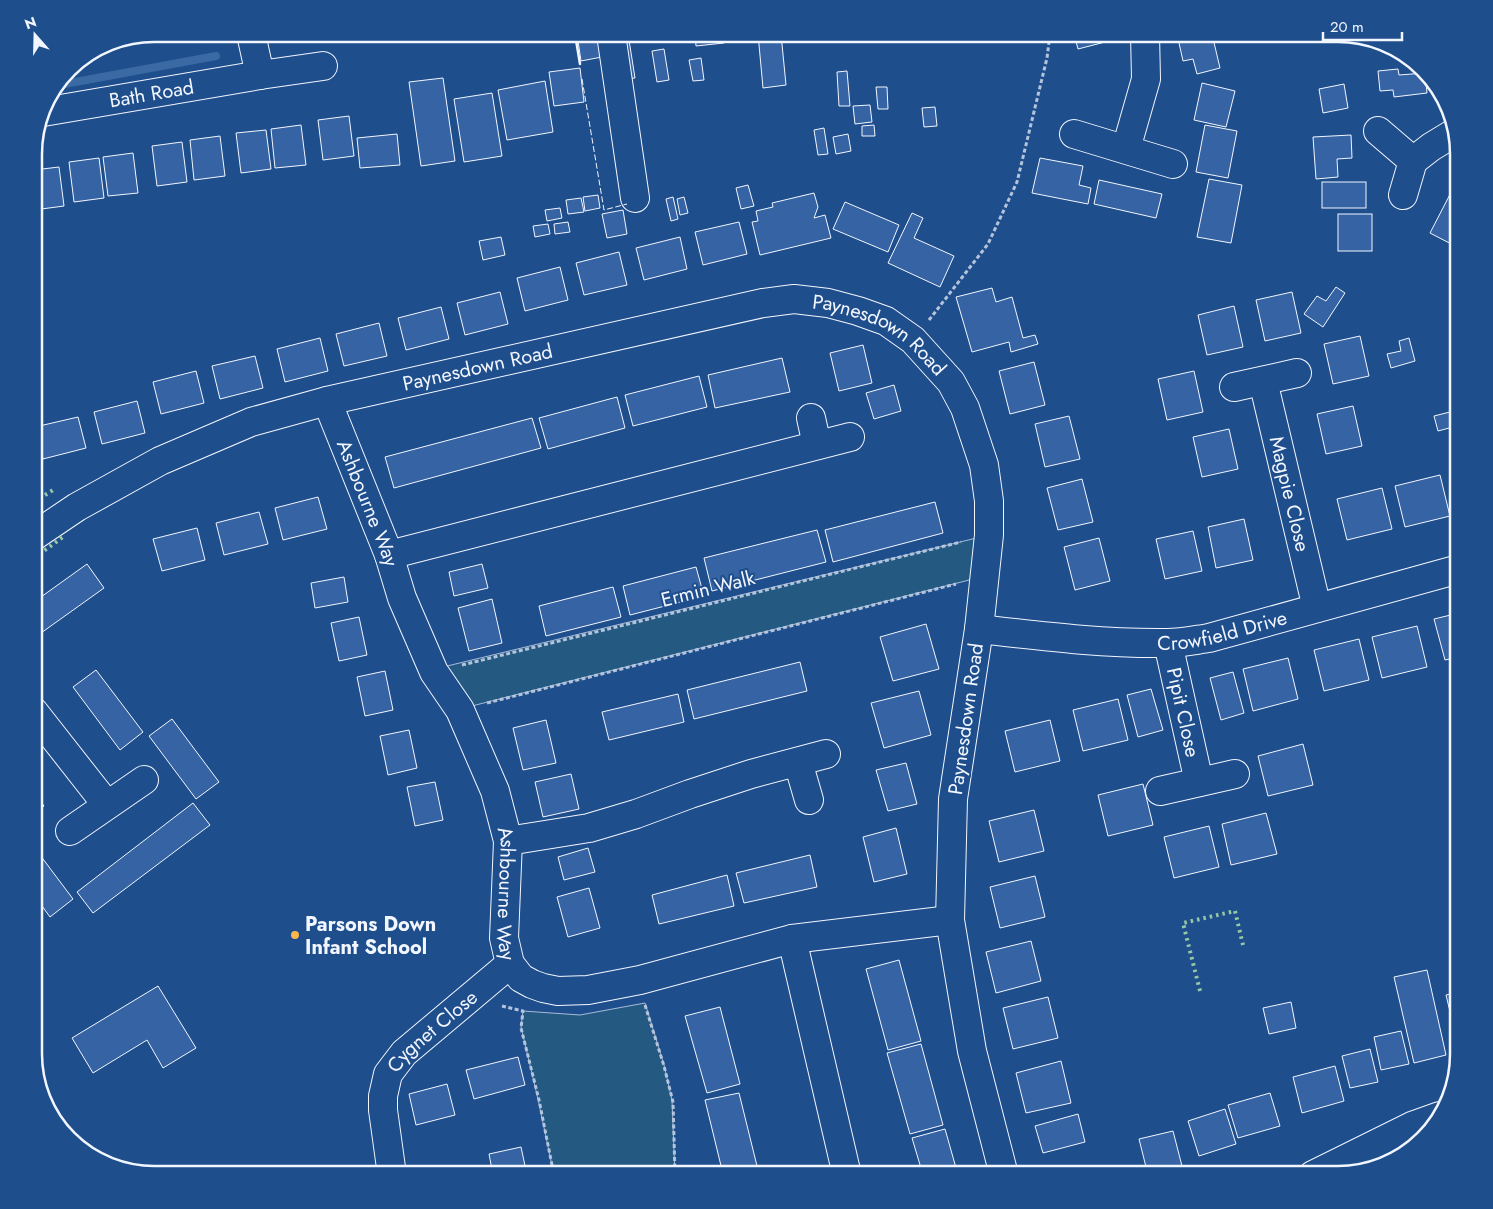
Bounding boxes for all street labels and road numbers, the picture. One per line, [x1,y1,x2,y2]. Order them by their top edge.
street label: Bath Road [107,72,196,115]
street label: Paynesdown Road [811,287,953,382]
street label: Paynesdown Road [400,336,555,398]
street label: Magpie Close [1262,433,1318,554]
street label: Ashbourne Way [330,435,406,570]
street label: Ermin Walk [658,563,758,615]
street label: Crowfield Drive [1157,603,1290,658]
street label: Paynesdown Road [941,641,991,797]
street label: Pipit Close [1159,665,1208,760]
street label: Ashbourne Way [489,823,523,963]
street label: Cygnet Close [380,983,484,1078]

